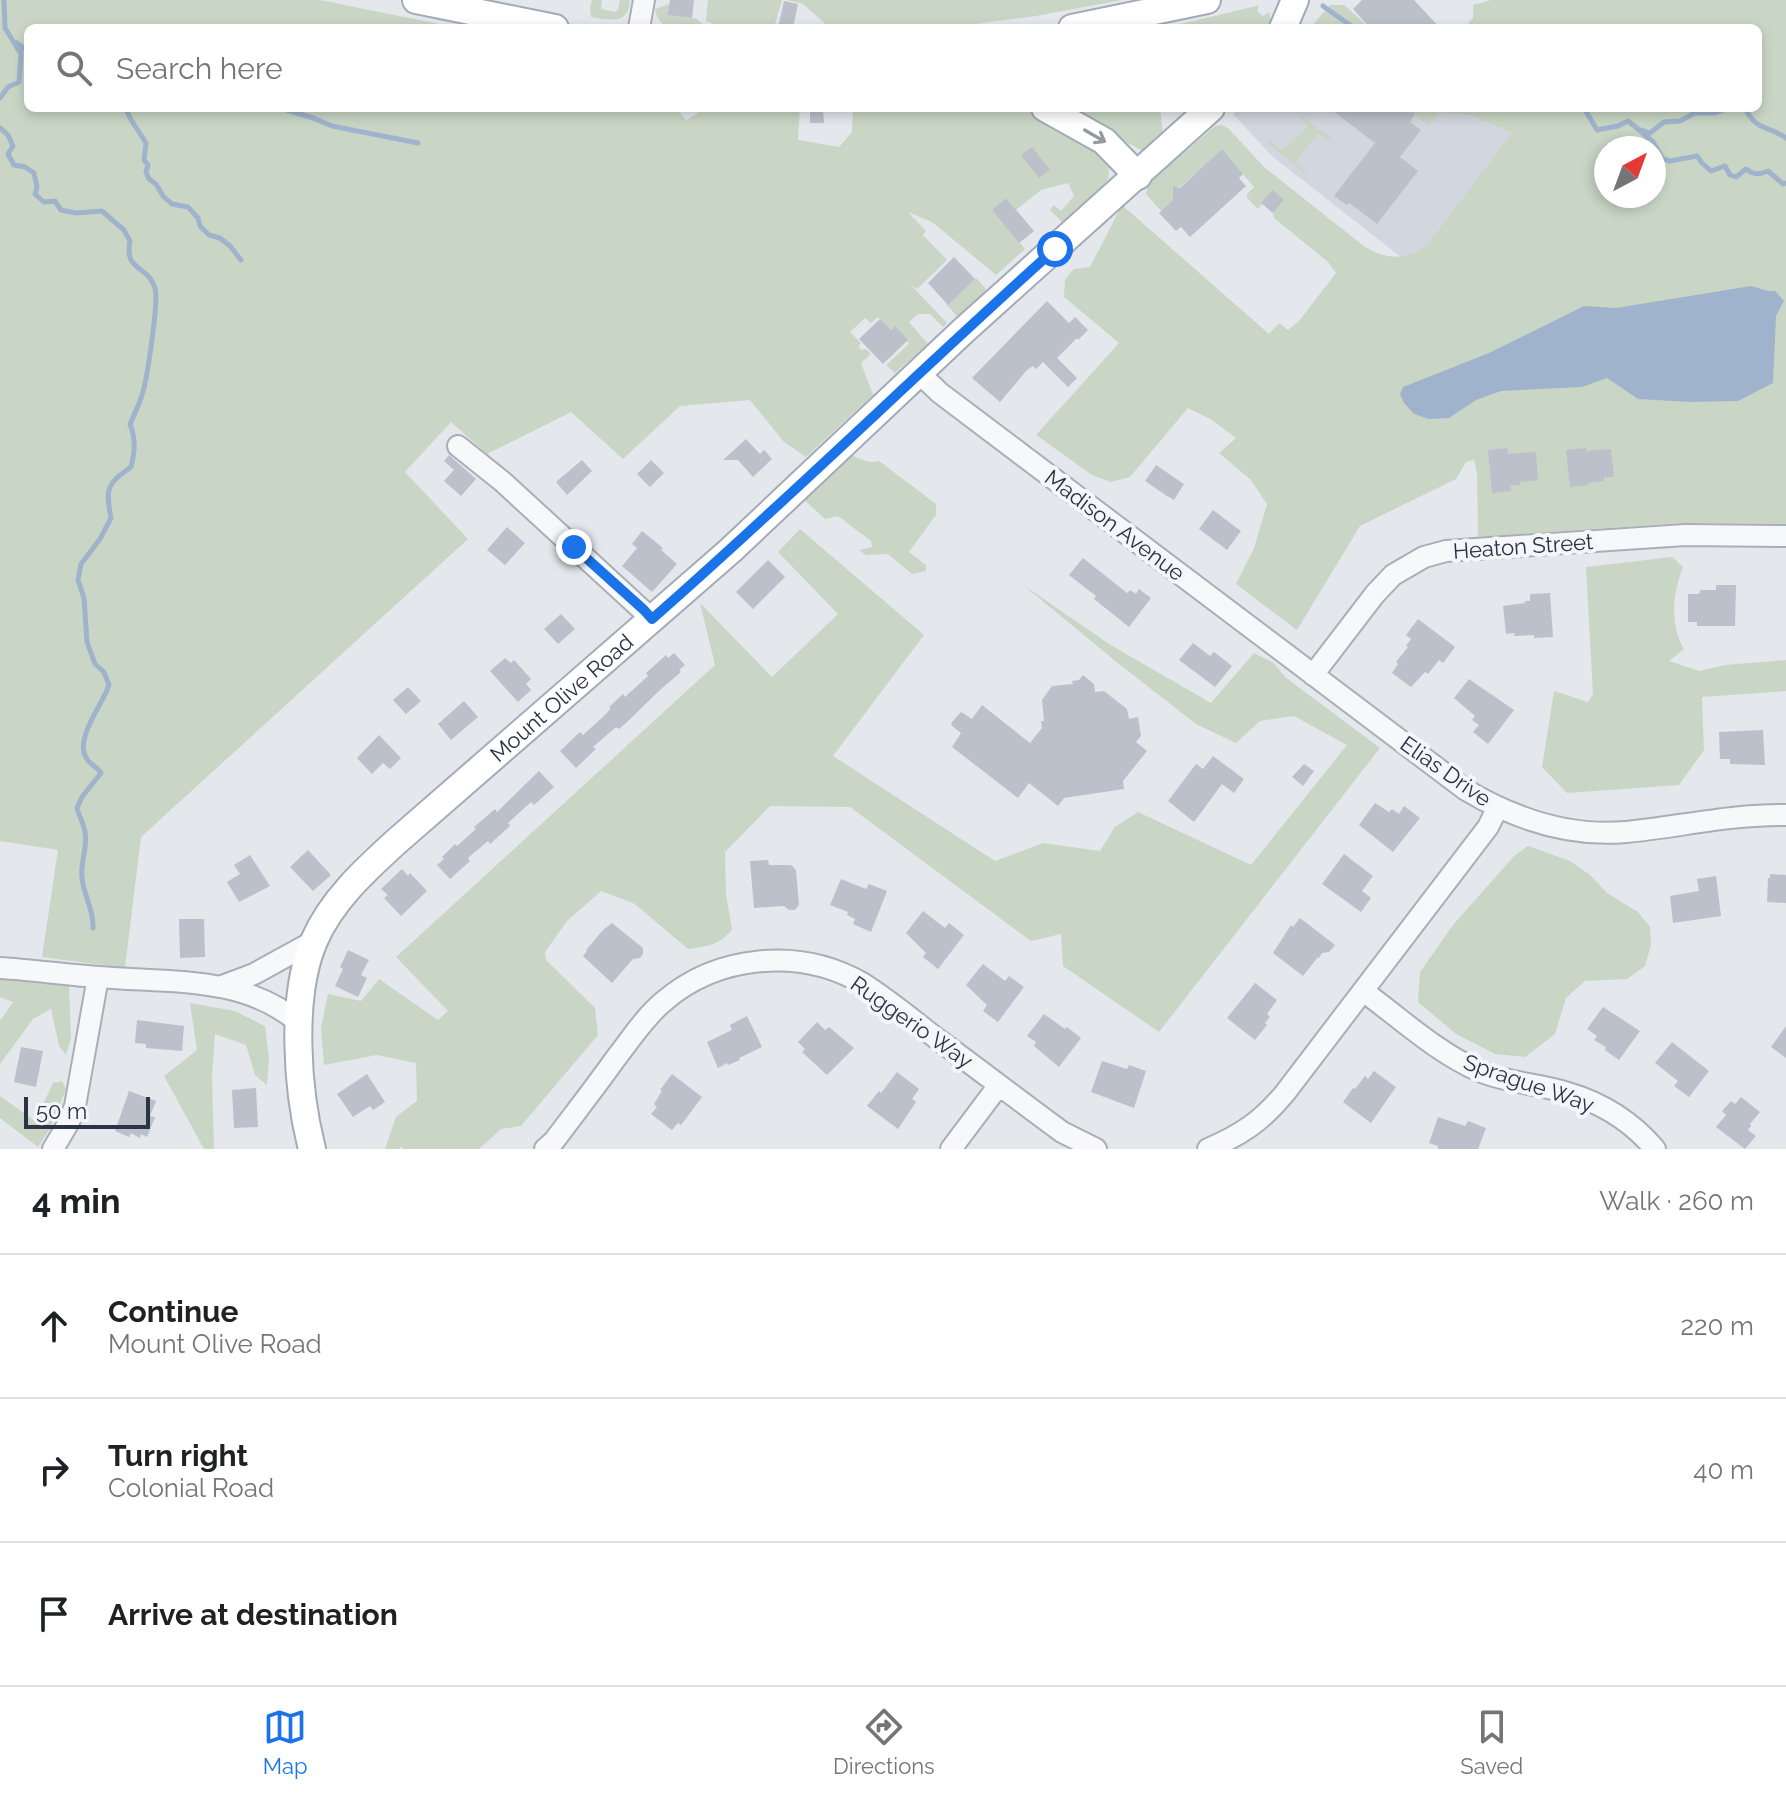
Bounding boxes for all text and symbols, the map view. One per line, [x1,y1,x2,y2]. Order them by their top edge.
search box [24,24,1762,112]
icon: search [52,46,96,90]
text: Search here [116,51,283,86]
one-way arrow [1083,129,1107,144]
north arrow [1594,136,1666,208]
route start [1037,231,1073,267]
street label: Madison Avenue [1040,464,1190,586]
street label: Heaton Street [1452,528,1595,564]
route end [556,529,592,565]
street label: Mount Olive Road [485,629,638,767]
street label: Elias Drive [1396,730,1496,812]
street label: Ruggerio Way [846,970,978,1074]
street label: Sprague Way [1460,1048,1598,1118]
scale bar [24,1093,150,1129]
text: 50 m [36,1098,87,1124]
text: 4 min [32,1181,120,1221]
text: Walk · 260 m [1599,1186,1754,1216]
text: Continue [108,1294,239,1329]
icon: ahead [32,1304,76,1348]
text: 220 m [1680,1311,1754,1341]
text: Mount Olive Road [108,1329,322,1359]
text: Turn right [108,1438,248,1473]
icon: right [32,1448,76,1492]
text: 40 m [1693,1455,1754,1485]
text: Colonial Road [108,1473,274,1503]
icon: arrive [32,1592,76,1636]
text: Arrive at destination [108,1597,398,1632]
tab: Map [263,1705,308,1779]
tab: Directions [833,1705,935,1779]
tab: Saved [1460,1705,1523,1779]

